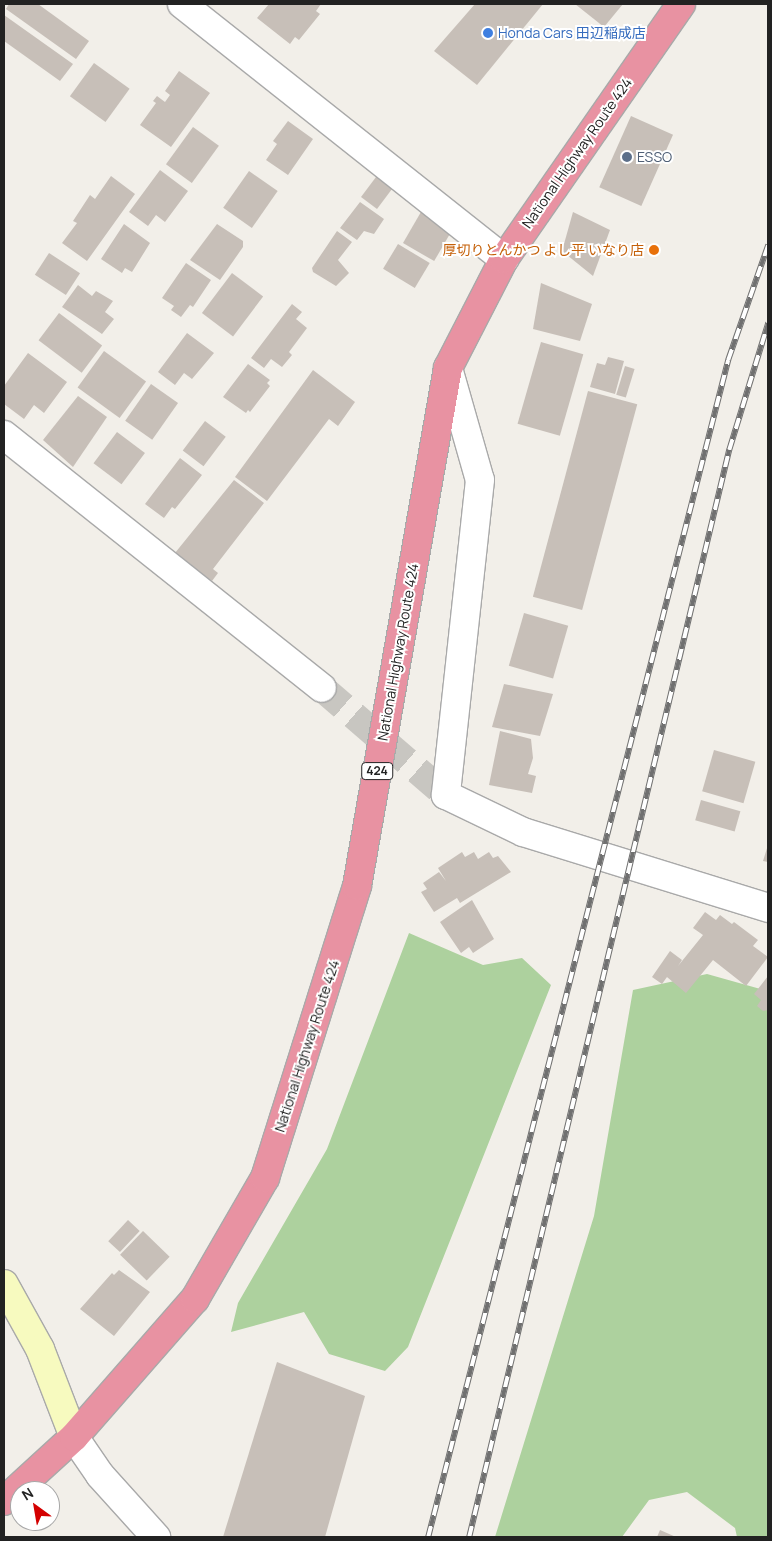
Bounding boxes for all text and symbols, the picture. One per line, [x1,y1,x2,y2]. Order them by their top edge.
place label: Honda Cars 田辺稲成店 [498,25,646,41]
marker: Honda Cars 田辺稲成店 [482,27,494,39]
street label: National Highway Route 424 [519,74,635,232]
place label: ESSO [637,149,672,165]
marker: ESSO [621,151,633,163]
place label: 厚切りとんかつ よし平 いなり店 [442,242,644,258]
marker: 厚切りとんかつ よし平 いなり店 [648,244,660,256]
street label: National Highway Route 424 [374,562,422,742]
road number: 424 [361,761,393,780]
street label: National Highway Route 424 [271,958,343,1134]
north arrow [10,1481,60,1531]
text: N [18,1483,37,1504]

